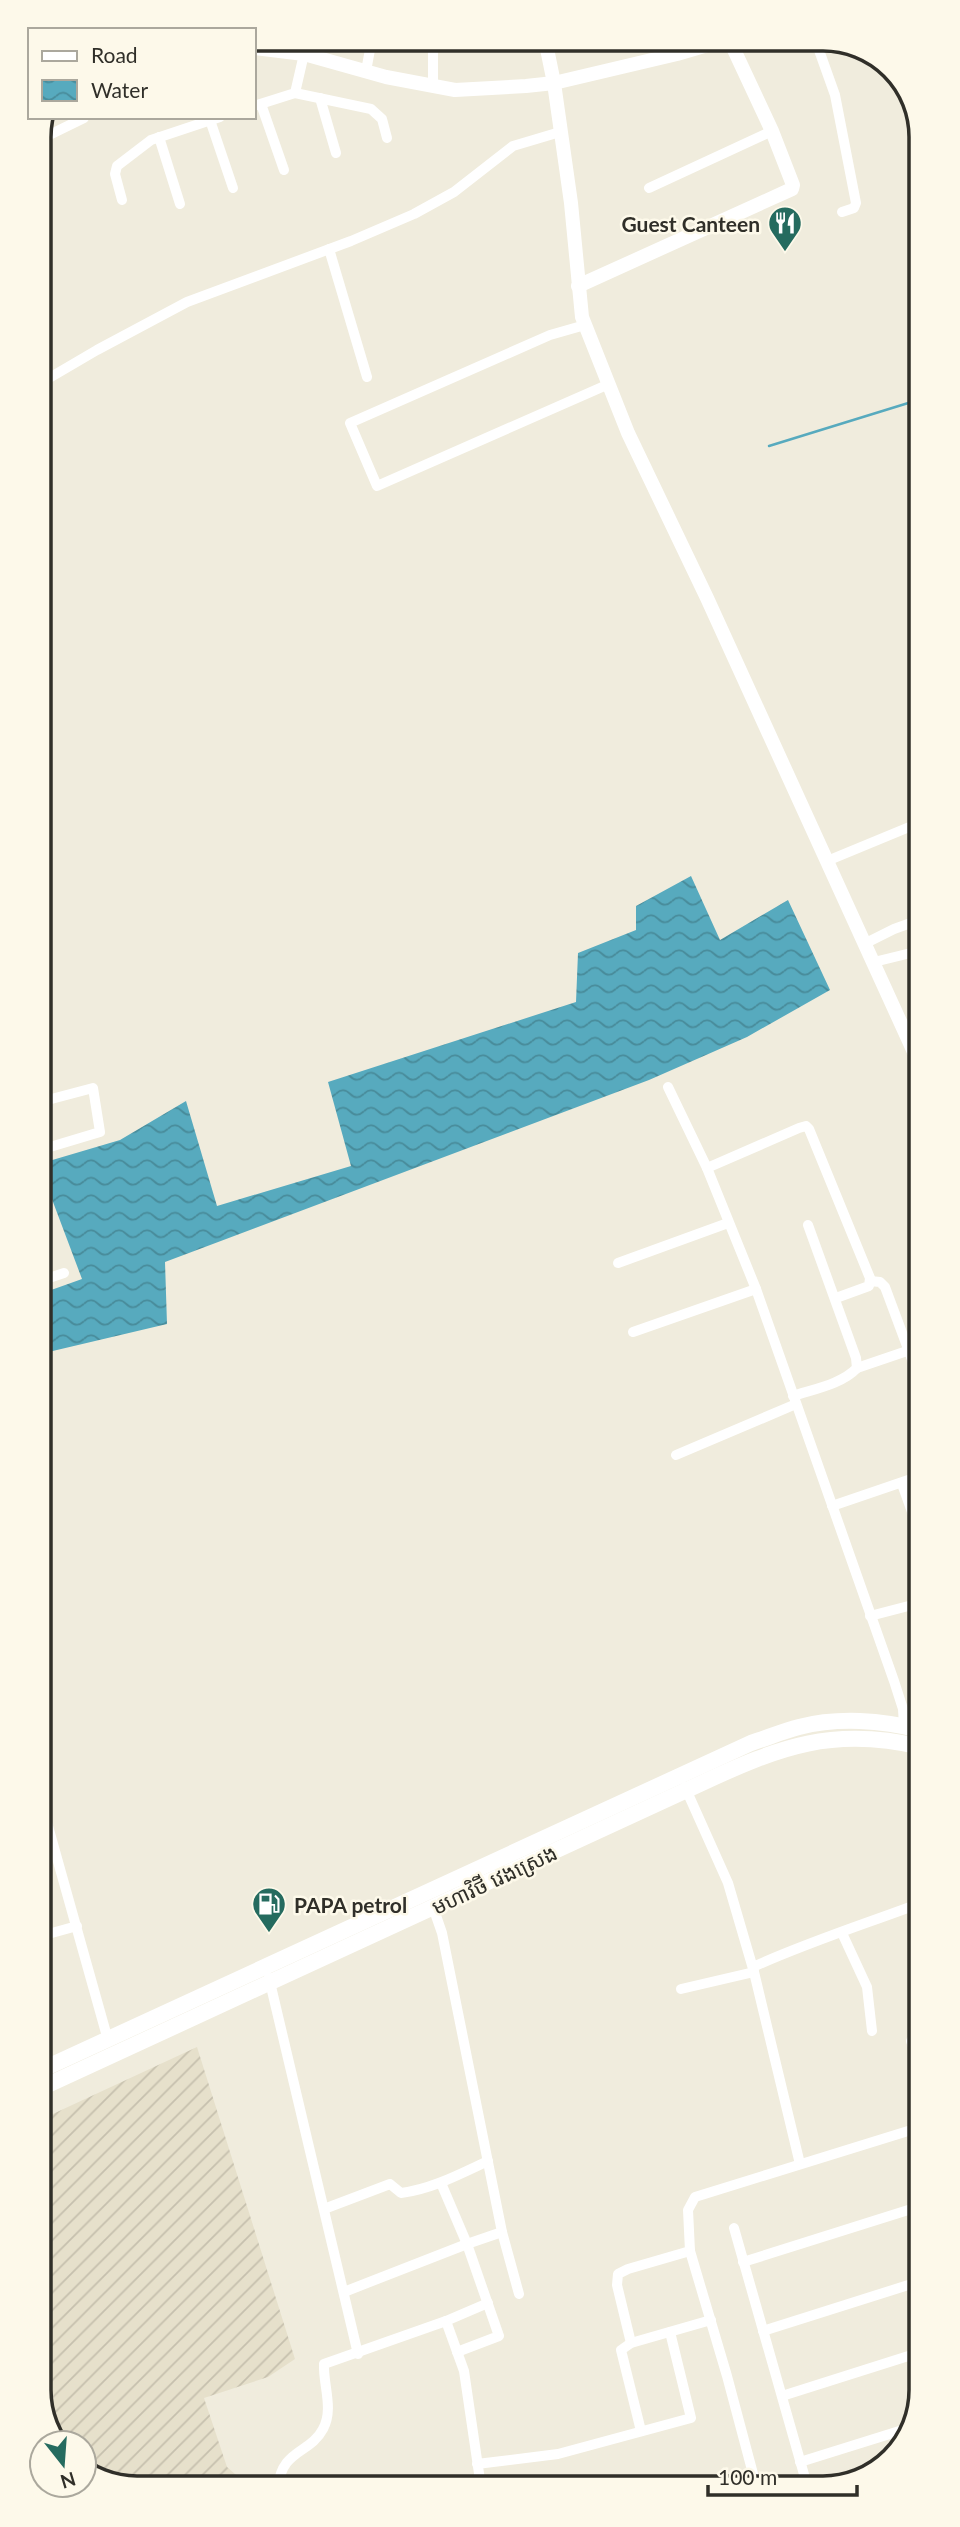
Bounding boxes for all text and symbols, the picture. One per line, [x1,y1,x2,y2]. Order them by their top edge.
legend [28,28,256,119]
text: Road [91,42,138,67]
text: Water [91,77,148,102]
restaurant icon: Guest Canteen [766,204,804,253]
place label: Guest Canteen [621,211,760,236]
street label: មហាវិថី វេងស្រេង [427,1839,562,1921]
fuel station icon: PAPA petrol [250,1885,288,1934]
place label: PAPA petrol [294,1892,407,1917]
north arrow [28,2429,98,2499]
scale bar [708,2454,857,2498]
text: 100 m [718,2464,777,2489]
text: N [58,2468,78,2494]

